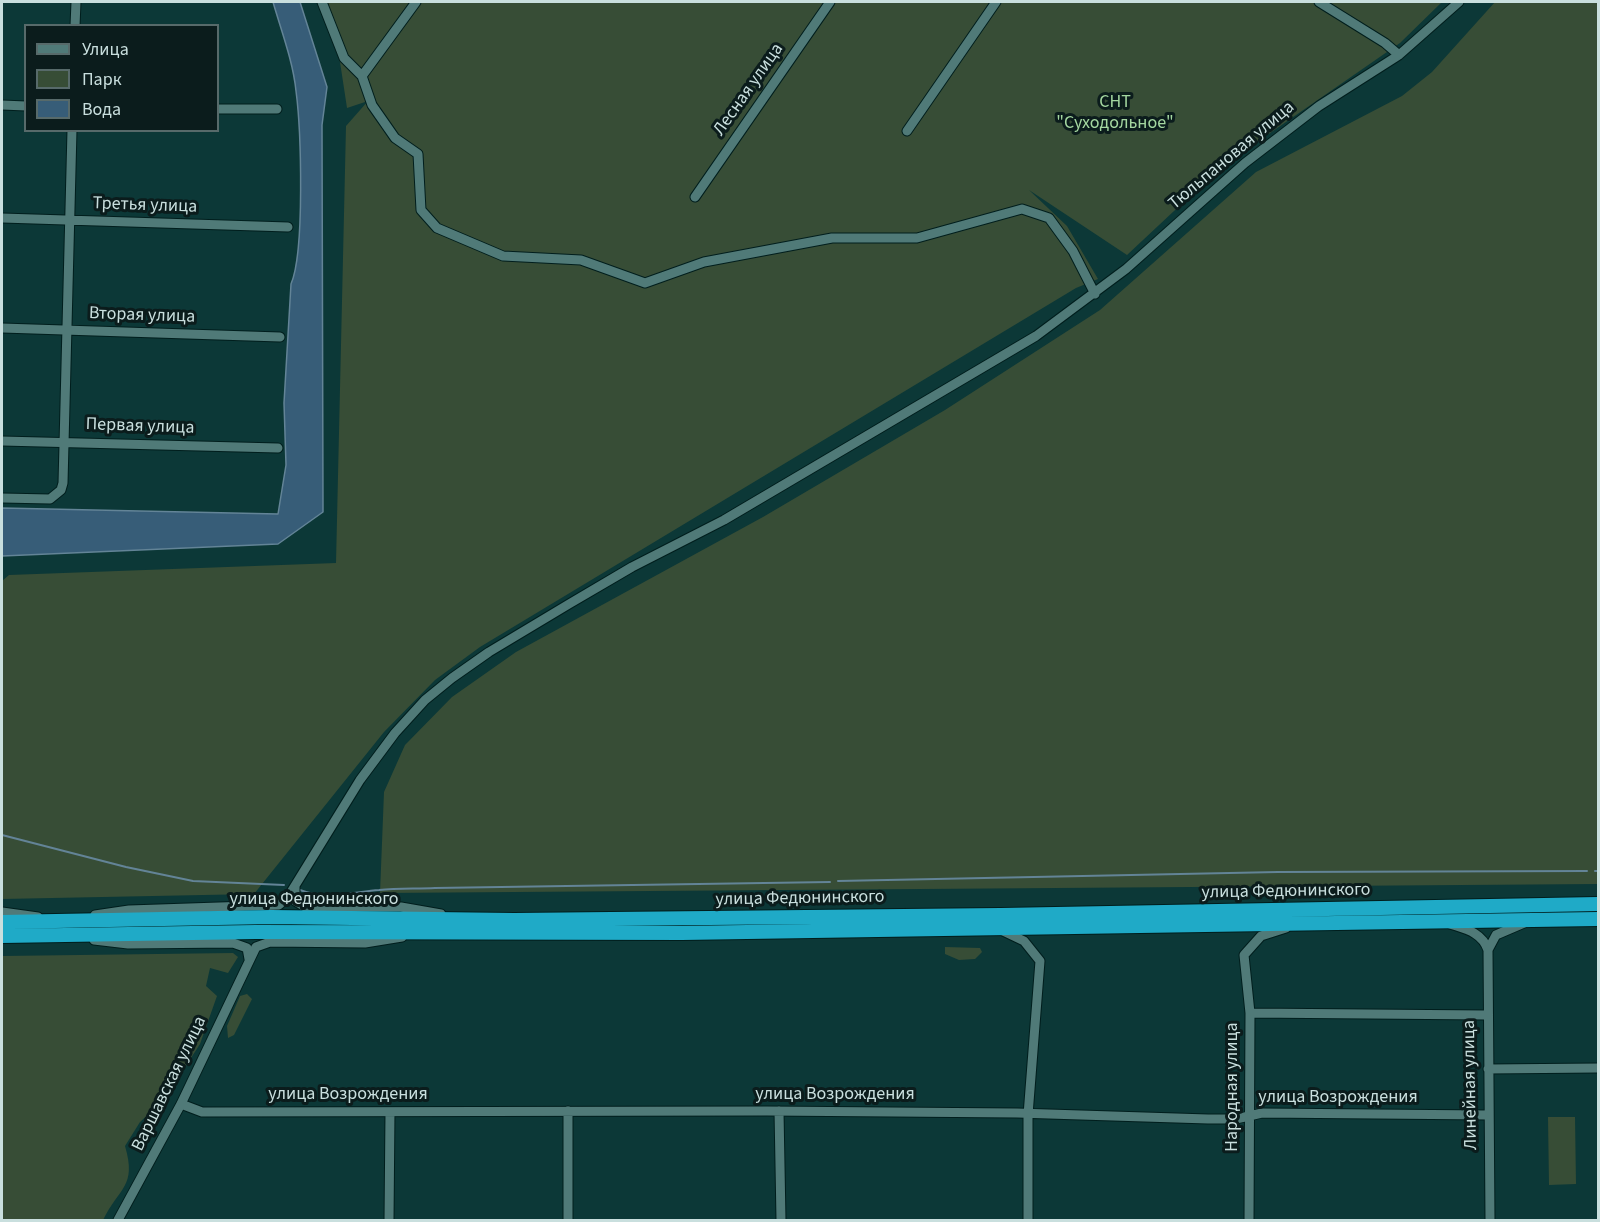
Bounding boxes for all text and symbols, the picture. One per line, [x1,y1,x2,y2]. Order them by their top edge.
legend [24,24,219,132]
text: Улица [82,37,129,62]
street label: Лесная улица [709,40,789,140]
text: Парк [82,67,122,92]
park label: СНТ "Суходольное" [1056,92,1174,134]
text: Вода [82,97,121,122]
street label: Тюльпановая улица [1165,97,1299,215]
street label: Третья улица [92,193,198,219]
street label: Вторая улица [89,303,195,329]
street label: Первая улица [85,414,195,440]
street label: улица Федюнинского [1201,880,1371,904]
street label: улица Федюнинского [715,887,885,911]
street label: улица Федюнинского [229,889,399,911]
street label: Варшавская улица [128,1013,212,1155]
street label: Линейная улица [1459,1020,1483,1150]
street label: Народная улица [1222,1022,1244,1152]
street label: улица Возрождения [268,1084,428,1106]
street label: улица Возрождения [755,1084,915,1106]
street label: улица Возрождения [1258,1087,1418,1109]

